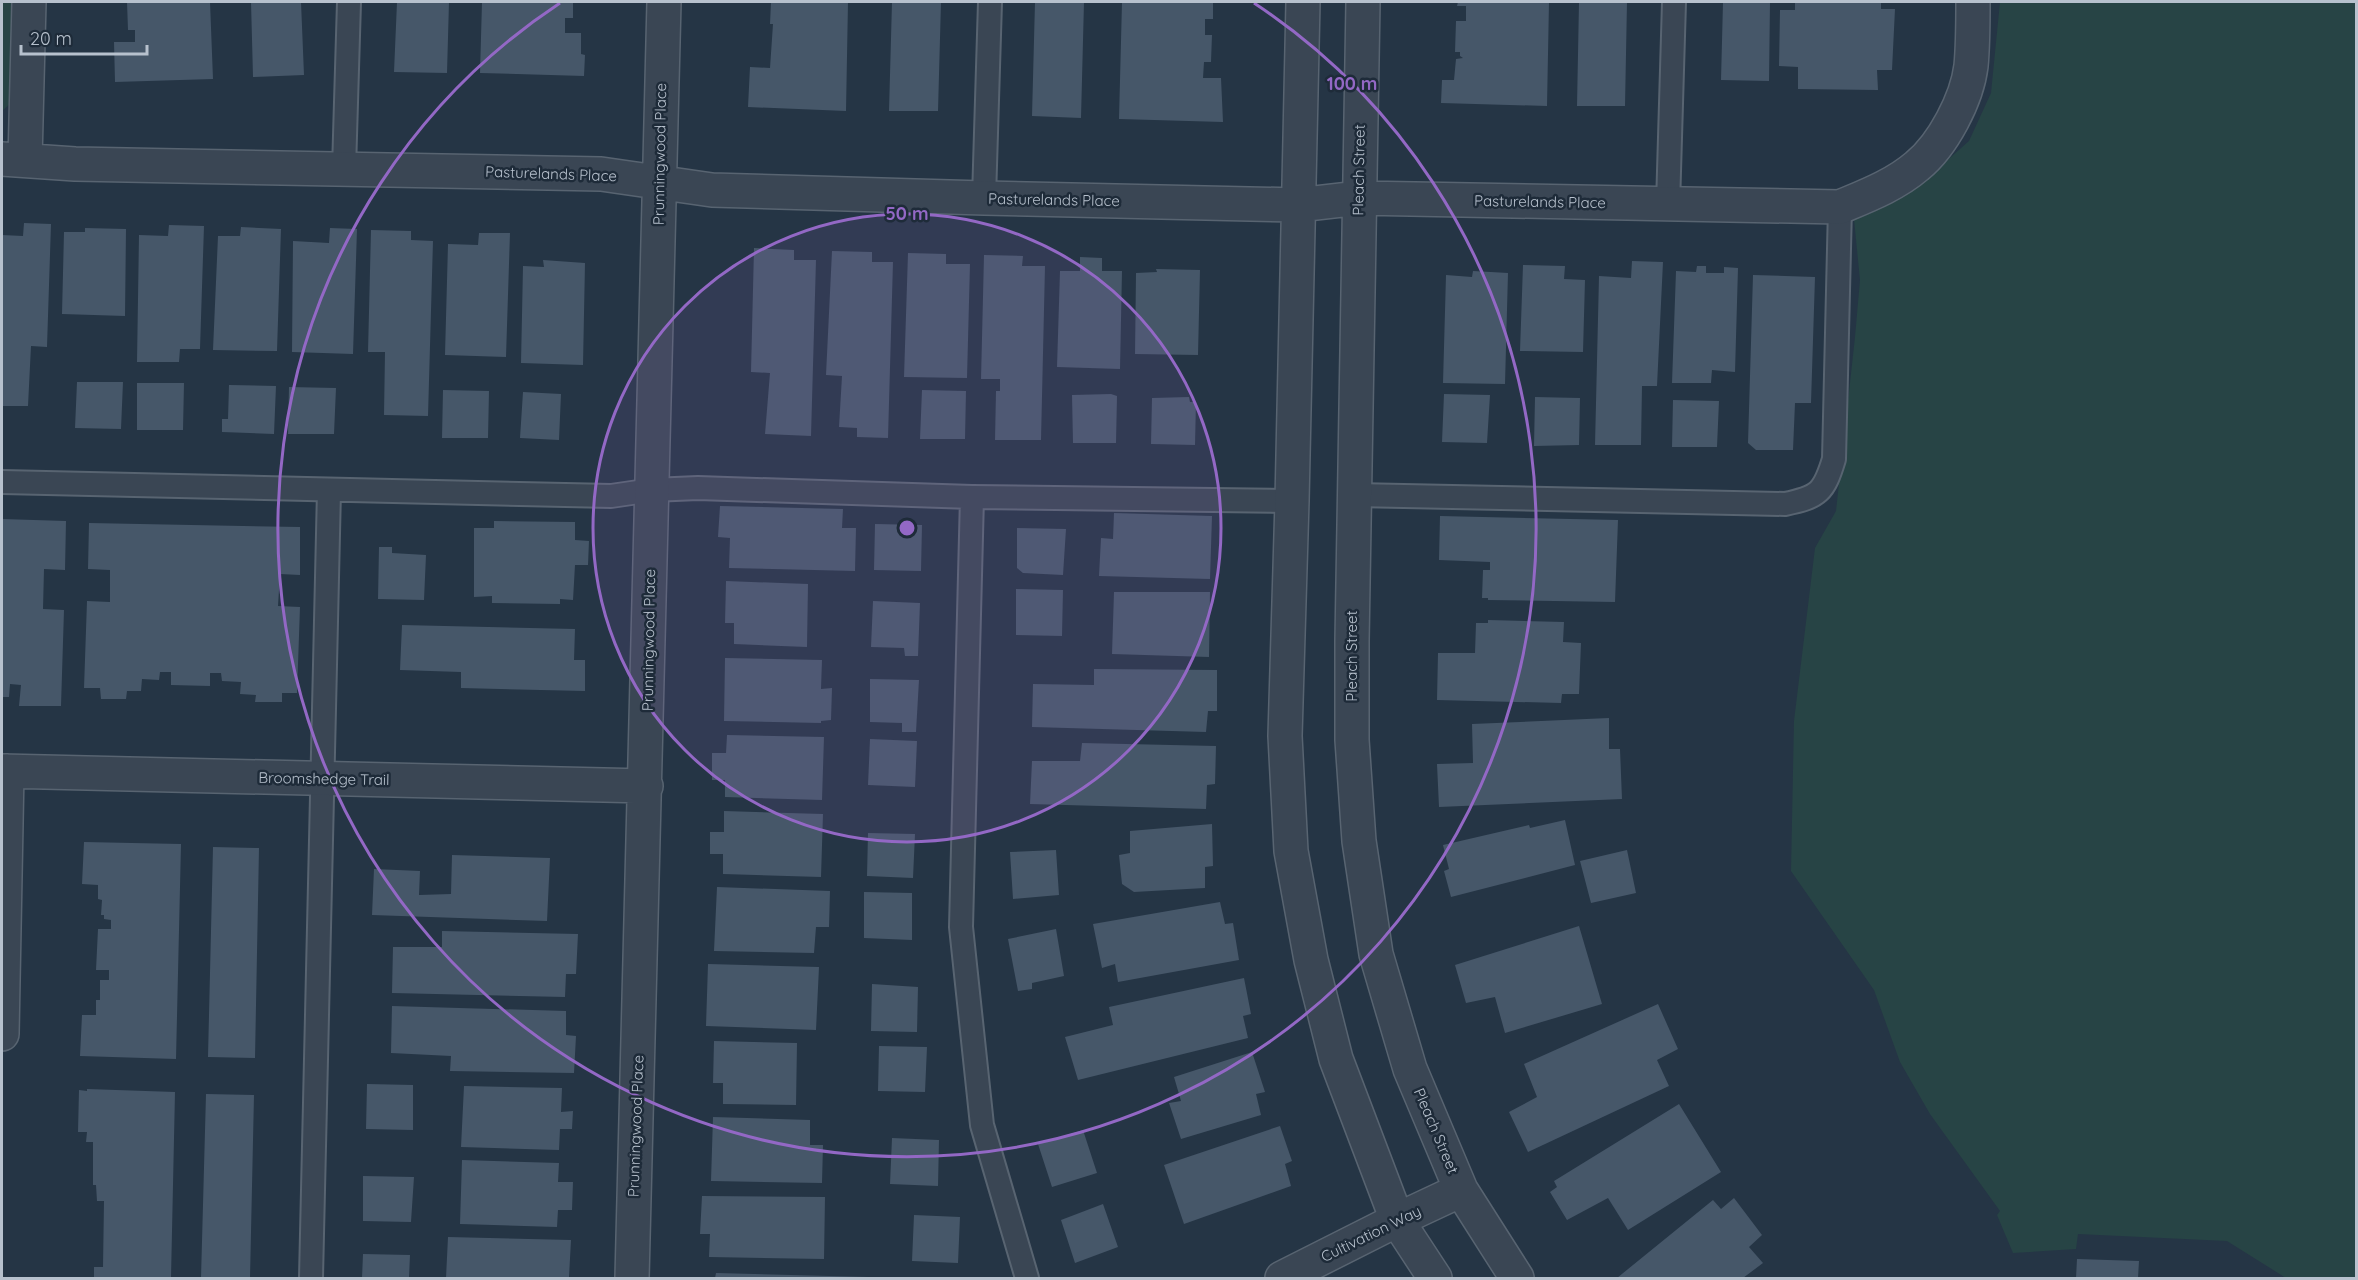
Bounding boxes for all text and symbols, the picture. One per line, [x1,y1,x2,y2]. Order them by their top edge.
scale bar [21,18,147,56]
text: 20 m [30,27,72,50]
text: 100 m [1327,72,1377,95]
street label: Prunningwood Place [649,83,670,225]
street label: Pleach Street [1348,124,1369,216]
street label: Pasturelands Place [485,162,617,185]
street label: Pasturelands Place [988,189,1120,210]
street label: Pasturelands Place [1474,191,1606,212]
text: 50 m [885,202,929,225]
centre of rings [897,518,917,538]
street label: Prunningwood Place [638,569,659,711]
street label: Pleach Street [1342,610,1361,702]
street label: Broomshedge Trail [258,768,390,789]
street label: Prunningwood Place [624,1055,647,1197]
street label: Pleach Street [1410,1085,1463,1177]
street label: Cultivation Way [1318,1201,1424,1266]

